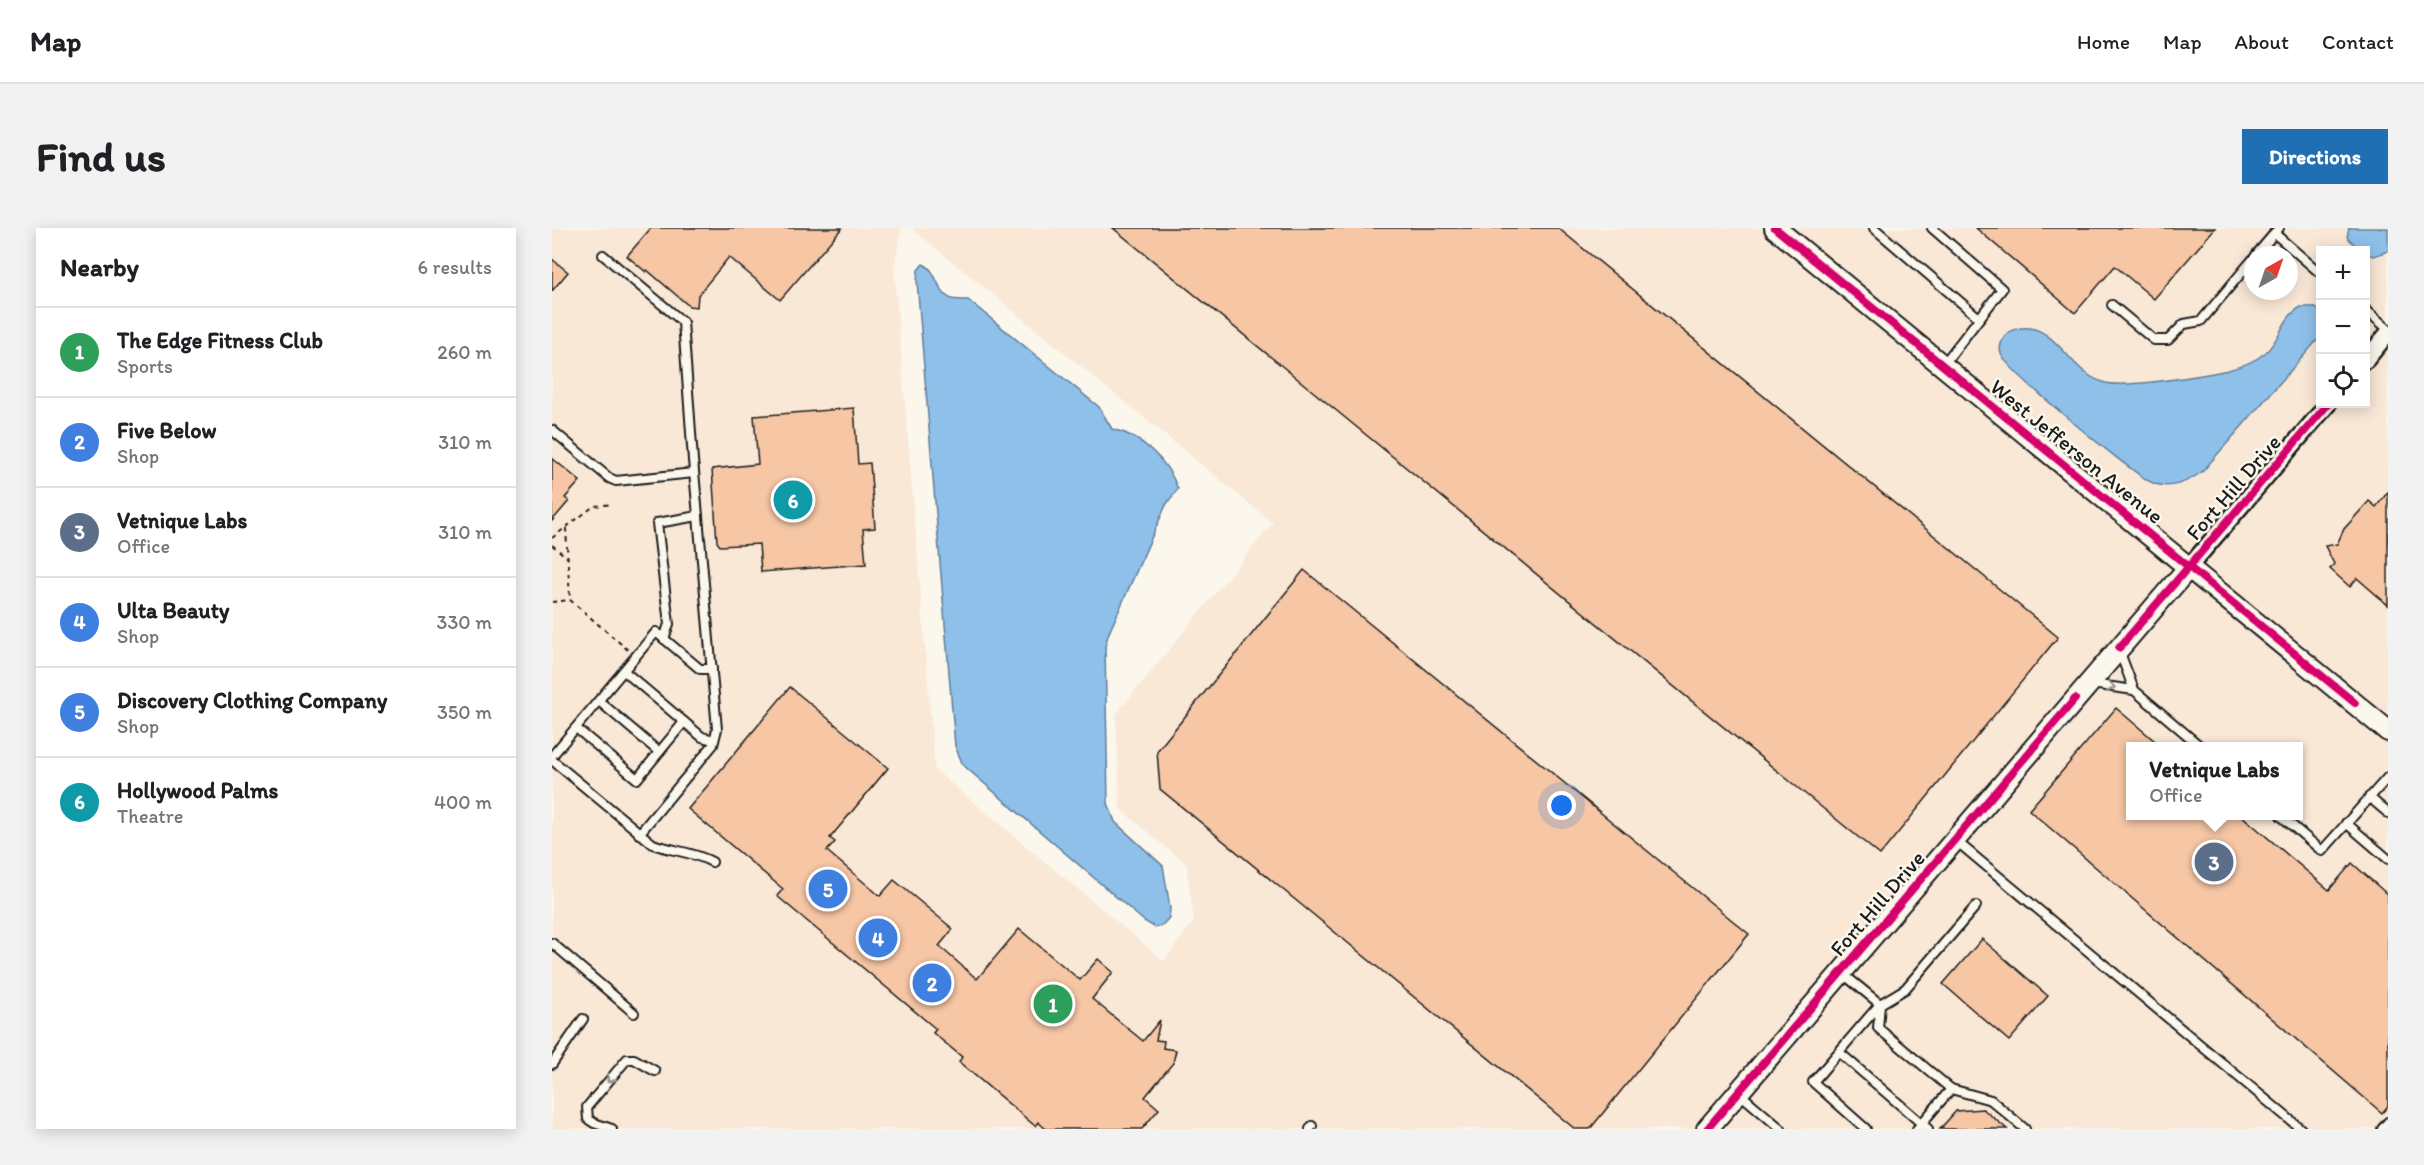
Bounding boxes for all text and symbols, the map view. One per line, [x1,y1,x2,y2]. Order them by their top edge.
text: Map [30,24,81,58]
text: Home [2077,29,2130,54]
text: Map [2163,29,2202,54]
text: About [2235,29,2289,54]
text: Contact [2322,29,2394,54]
button: Directions [2242,129,2388,184]
text: Find us [36,131,166,182]
north arrow [2244,246,2298,300]
map controls [2316,246,2370,408]
button: + [2316,246,2370,300]
text: Nearby [60,251,139,283]
text: 6 results [418,255,492,279]
button: − [2316,300,2370,354]
text: The Edge Fitness Club [117,327,323,354]
text: 1 [75,340,84,364]
text: 260 m [437,340,492,364]
text: Sports [117,354,173,378]
button: locate [2316,354,2370,408]
street label: West Jefferson Avenue [1985,373,2169,530]
text: Five Below [117,417,216,444]
street label: Fort Hill Drive [2180,429,2287,546]
text: 2 [74,430,85,454]
text: 310 m [438,430,492,454]
text: Shop [117,444,159,468]
pin: 6 [774,478,812,522]
text: Vetnique Labs [117,507,247,534]
text: 3 [74,520,85,544]
text: 310 m [438,520,492,544]
text: Office [117,534,170,558]
text: Ulta Beauty [117,597,229,624]
text: 4 [73,610,86,634]
text: 330 m [437,610,492,634]
text: Shop [117,624,159,648]
one-way arrow [2106,680,2116,692]
text: Discovery Clothing Company [117,687,387,714]
text: 5 [74,700,85,724]
text: 350 m [437,700,492,724]
text: Shop [117,714,159,738]
popup [2126,742,2303,820]
text: Vetnique Labs [2149,756,2280,783]
text: Hollywood Palms [117,777,278,804]
text: Office [2149,783,2202,807]
text: 6 [74,790,85,814]
text: 400 m [434,790,492,814]
your location [1547,791,1576,820]
text: Theatre [117,804,183,828]
pin: 3 [2194,840,2234,884]
street label: Fort Hill Drive [1824,845,1931,962]
pin: 5 [808,866,848,912]
pin: 4 [858,916,898,960]
pin: 2 [912,960,952,1005]
pin: 1 [1034,982,1072,1026]
one-way arrow [606,1072,617,1083]

